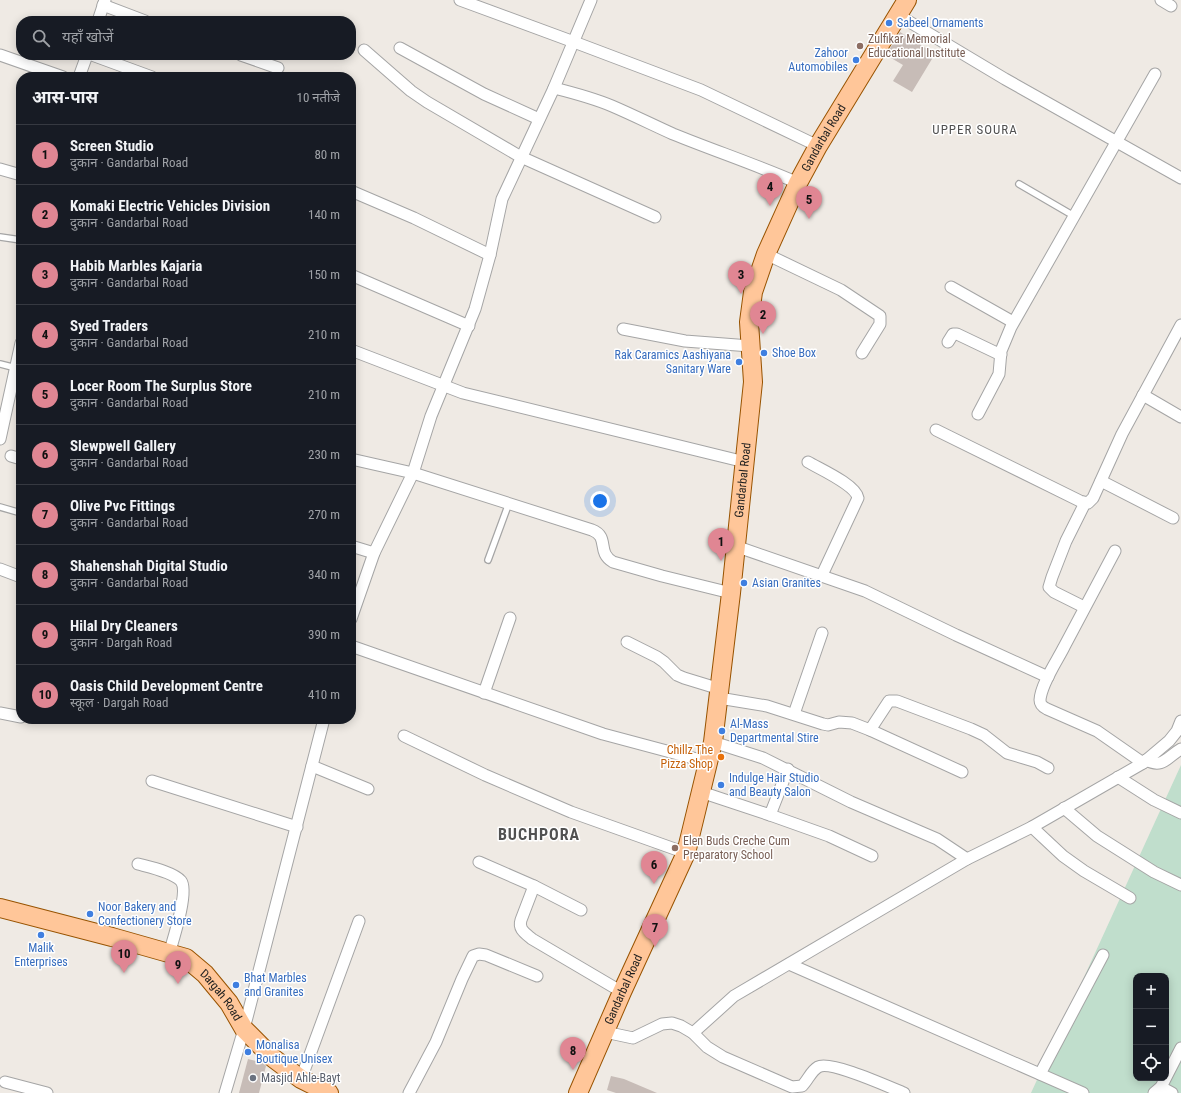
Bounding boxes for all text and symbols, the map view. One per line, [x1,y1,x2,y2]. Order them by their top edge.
search box [16,16,356,60]
place label: Sabeel Ornaments [897,16,984,30]
marker: Sabeel Ornaments [884,18,894,28]
icon: search [30,27,52,49]
text: यहाँ खोजें [62,28,113,46]
place label: Zulfikar Memorial Educational Institute [868,32,966,60]
marker: Zulfikar Memorial Educational Institute [855,41,865,51]
place label: Zahoor Automobiles [788,46,848,74]
marker: Zahoor Automobiles [851,55,861,65]
text: आस-पास [32,87,98,107]
text: 10 नतीजे [297,90,340,105]
street label: Gandarbal Road [799,102,849,174]
district label: UPPER SOURA [932,122,1018,137]
text: Screen Studio [70,137,154,155]
text: 1 [42,147,48,162]
text: 80 m [314,147,340,162]
text: दुकान · Gandarbal Road [70,155,188,170]
pin: 4 [757,173,783,206]
pin: 5 [796,186,822,219]
text: Komaki Electric Vehicles Division [70,197,270,215]
text: 2 [42,207,48,222]
text: 140 m [308,207,340,222]
text: दुकान · Gandarbal Road [70,215,188,230]
text: Habib Marbles Kajaria [70,257,202,275]
pin: 3 [728,261,754,294]
text: 3 [42,267,48,282]
text: 150 m [308,267,340,282]
text: दुकान · Gandarbal Road [70,275,188,290]
pin: 2 [750,301,776,334]
text: Syed Traders [70,317,148,335]
text: 4 [42,327,48,342]
text: 210 m [308,327,340,342]
text: दुकान · Gandarbal Road [70,335,188,350]
place label: Shoe Box [772,346,816,360]
place label: Rak Caramics Aashiyana Sanitary Ware [615,348,731,376]
marker: Shoe Box [759,348,769,358]
marker: Rak Caramics Aashiyana Sanitary Ware [734,357,744,367]
text: Locer Room The Surplus Store [70,377,252,395]
text: 5 [42,387,48,402]
text: 210 m [308,387,340,402]
text: दुकान · Gandarbal Road [70,395,188,410]
text: Slewpwell Gallery [70,437,176,455]
street label: Gandarbal Road [732,442,754,518]
text: 6 [42,447,48,462]
text: 230 m [308,447,340,462]
text: दुकान · Gandarbal Road [70,455,188,470]
your location [590,491,610,511]
text: Olive Pvc Fittings [70,497,175,515]
text: 7 [42,507,48,522]
text: 270 m [308,507,340,522]
text: दुकान · Gandarbal Road [70,515,188,530]
pin: 1 [708,528,734,561]
text: Shahenshah Digital Studio [70,557,228,575]
text: 8 [42,567,48,582]
text: 340 m [308,567,340,582]
text: दुकान · Gandarbal Road [70,575,188,590]
place label: Asian Granites [752,576,821,590]
marker: Asian Granites [739,578,749,588]
text: Hilal Dry Cleaners [70,617,178,635]
text: 9 [42,627,48,642]
text: 390 m [308,627,340,642]
text: दुकान · Dargah Road [70,635,172,650]
text: Oasis Child Development Centre [70,677,263,695]
text: 10 [38,687,52,702]
text: 410 m [308,687,340,702]
text: स्कूल · Dargah Road [70,695,168,710]
place label: Al-Mass Departmental Stire [730,717,819,745]
marker: Al-Mass Departmental Stire [717,726,727,736]
place label: Chillz The Pizza Shop [661,743,713,771]
marker: Chillz The Pizza Shop [716,752,726,762]
place label: Indulge Hair Studio and Beauty Salon [729,771,819,799]
marker: Indulge Hair Studio and Beauty Salon [716,780,726,790]
district label: BUCHPORA [498,825,580,844]
place label: Elen Buds Creche Cum Preparatory School [683,834,790,862]
marker: Elen Buds Creche Cum Preparatory School [670,843,680,853]
pin: 6 [641,851,667,884]
place label: Noor Bakery and Confectionery Store [98,900,192,928]
marker: Noor Bakery and Confectionery Store [85,909,95,919]
pin: 7 [642,914,668,947]
marker: Malik Enterprises [36,930,46,940]
pin: 10 [111,940,137,973]
place label: Malik Enterprises [14,941,68,969]
pin: 9 [165,951,191,984]
street label: Gandarbal Road [602,952,645,1027]
street label: Dargah Road [198,966,245,1023]
place label: Bhat Marbles and Granites [244,971,307,999]
map controls [1133,973,1169,1081]
button: + [1133,973,1169,1009]
marker: Bhat Marbles and Granites [231,980,241,990]
button: − [1133,1009,1169,1045]
pin: 8 [560,1037,586,1070]
place label: Monalisa Boutique Unisex [256,1038,333,1066]
button: locate [1133,1045,1169,1081]
marker: Monalisa Boutique Unisex [243,1047,253,1057]
place label: Masjid Ahle-Bayt [261,1071,341,1085]
marker: Masjid Ahle-Bayt [248,1073,258,1083]

